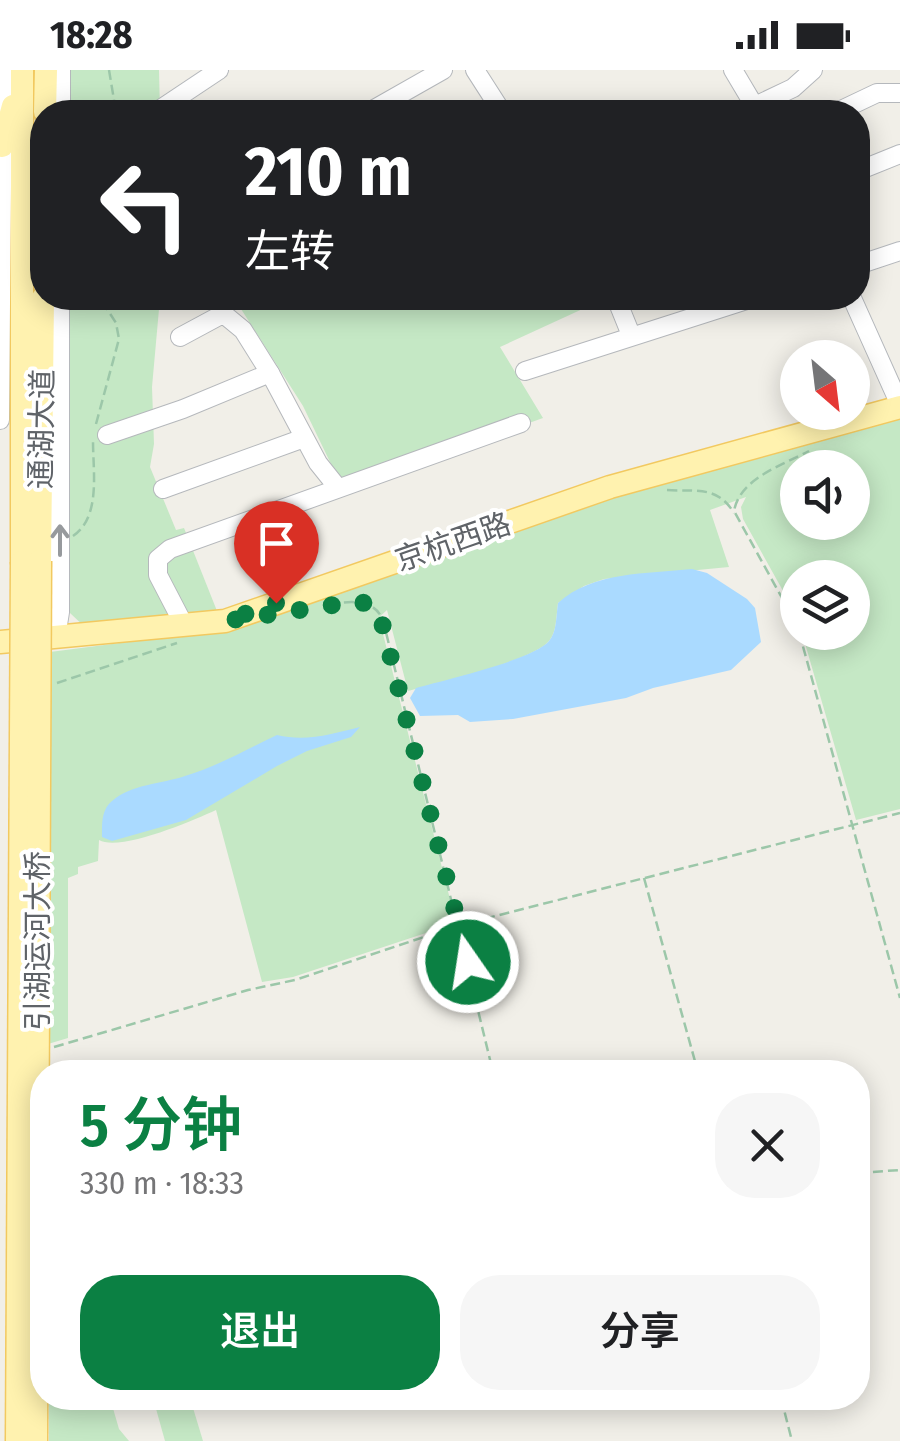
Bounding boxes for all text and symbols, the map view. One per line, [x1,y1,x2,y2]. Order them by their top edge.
text: 18:28 [50,12,133,58]
text: 210 m [245,130,412,214]
icon: left [80,140,210,270]
text: 左转 [245,225,335,279]
north arrow [780,340,870,430]
map controls [780,340,870,650]
street label: 通湖大道 [23,369,61,489]
button: sound [780,450,870,540]
pin [234,501,319,604]
street label: 京杭西路 [390,505,516,579]
icon: arrive [249,516,304,571]
one-way arrow [50,525,70,558]
button: layers [780,560,870,650]
street label: 引湖运河大桥 [20,851,56,1031]
position arrow [416,910,520,1014]
text: 5 分钟 [80,1090,242,1162]
button: close [715,1093,820,1198]
text: 330 m · 18:33 [80,1164,244,1202]
button: 退出 [80,1275,440,1390]
button: 分享 [460,1275,820,1390]

